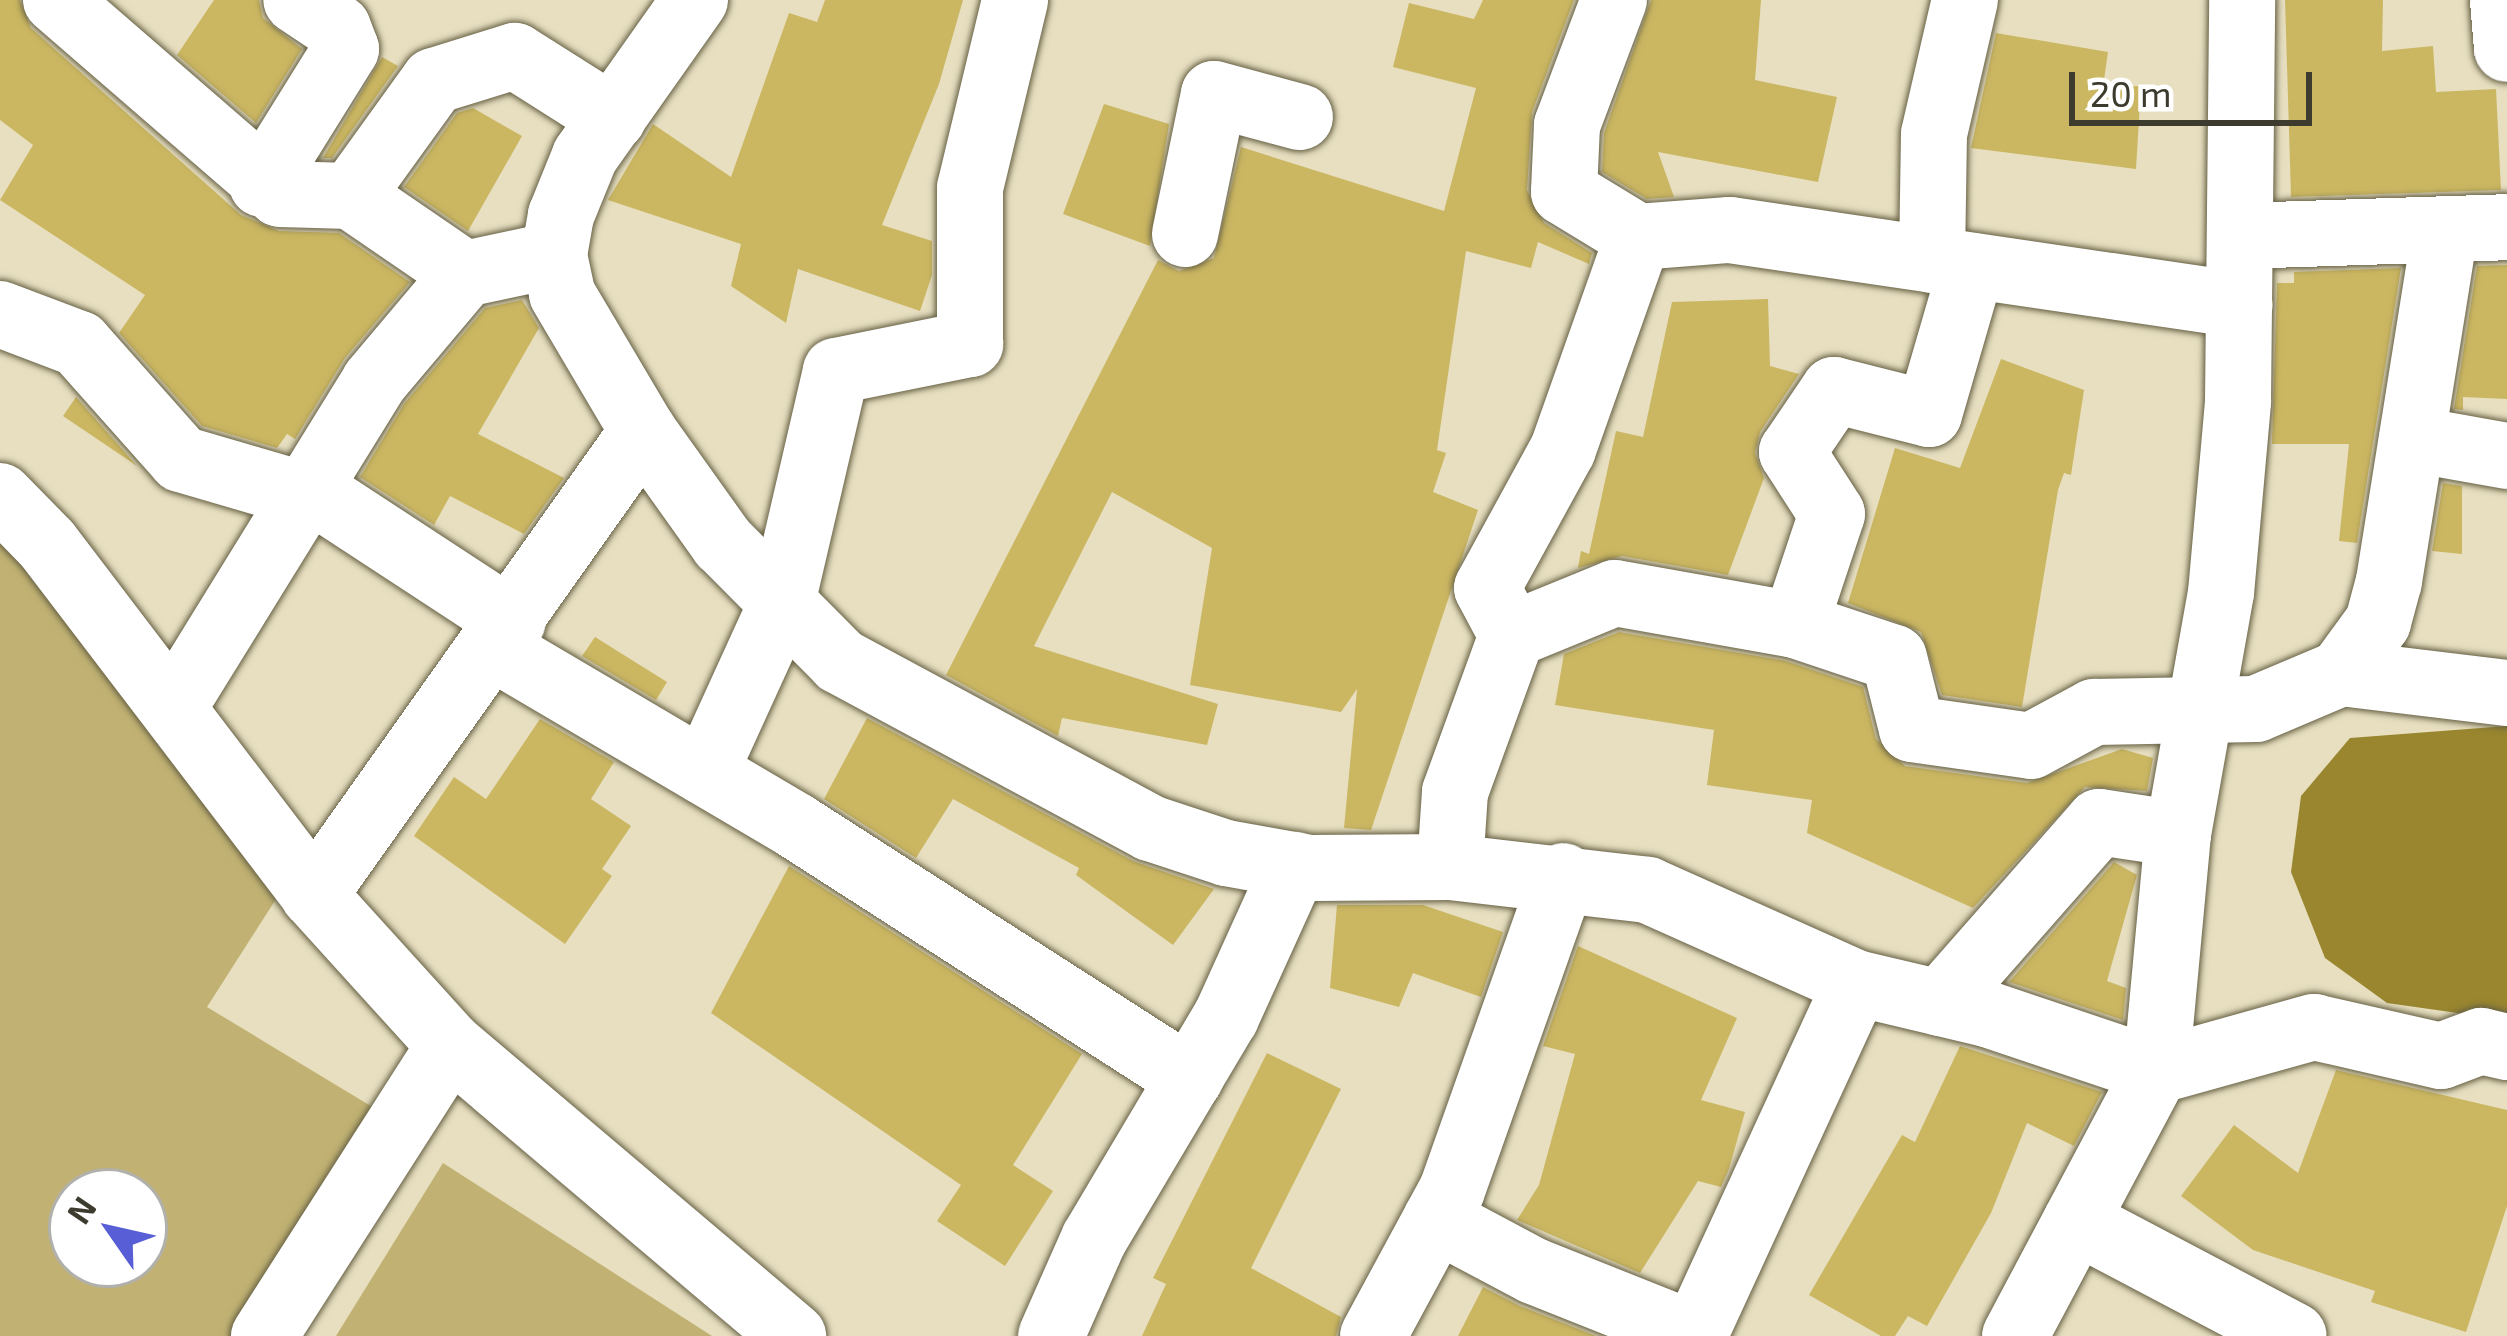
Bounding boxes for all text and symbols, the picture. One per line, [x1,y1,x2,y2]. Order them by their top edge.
scale bar [2075,48,2318,122]
text: 20 m [2090,71,2172,114]
north arrow [48,1168,168,1288]
text: N [57,1188,104,1231]

